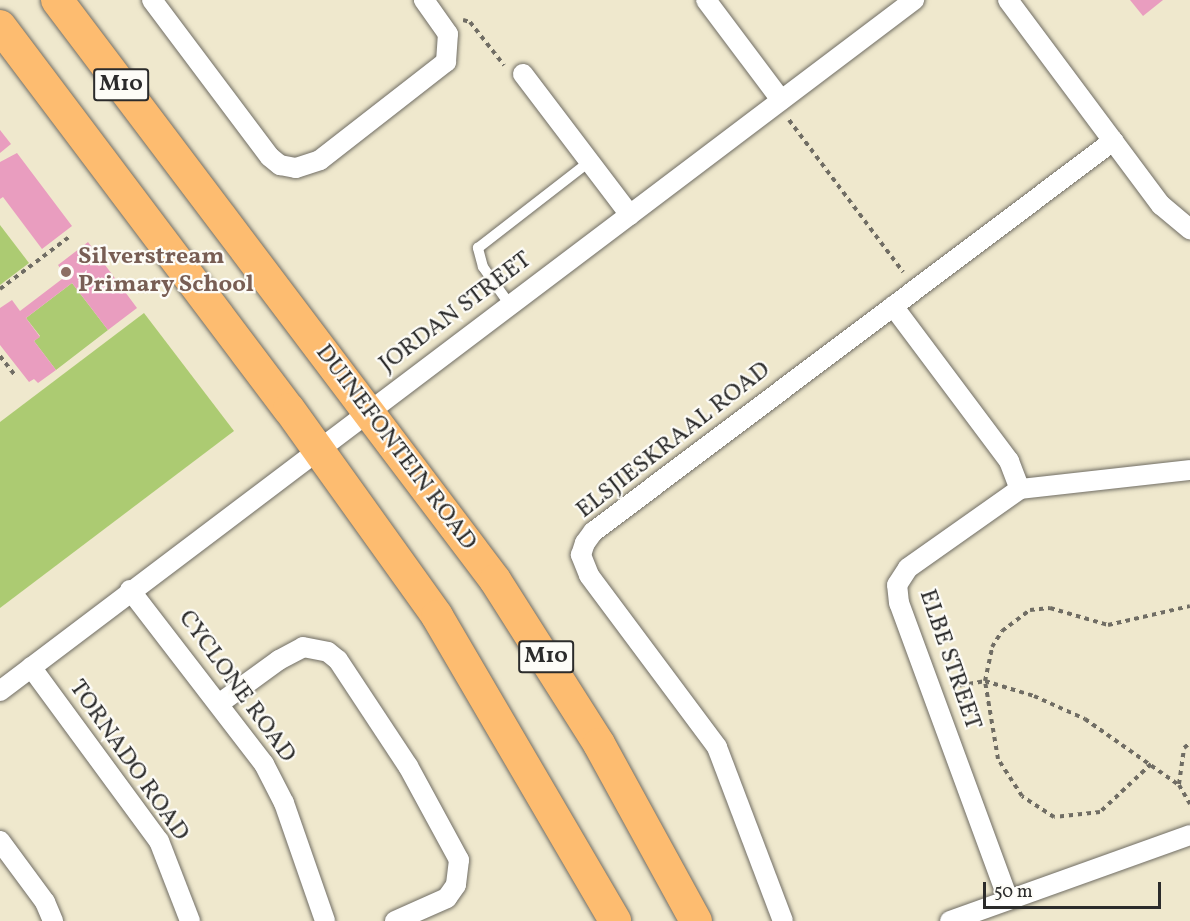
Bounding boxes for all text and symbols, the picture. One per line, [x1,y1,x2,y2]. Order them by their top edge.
road number: M10 [92,66,150,104]
place label: Silverstream Primary School [78,244,254,300]
street label: JORDAN STREET [374,246,538,380]
marker: Silverstream Primary School [59,265,73,279]
street label: DUINEFONTEIN ROAD [308,339,482,557]
street label: ELSJIESKRAAL ROAD [571,356,777,526]
street label: ELBE STREET [912,586,986,734]
street label: CYCLONE ROAD [171,605,301,769]
road number: M10 [518,638,574,676]
street label: TORNADO ROAD [62,675,194,847]
scale bar [986,870,1164,908]
text: 50 m [994,880,1033,905]

